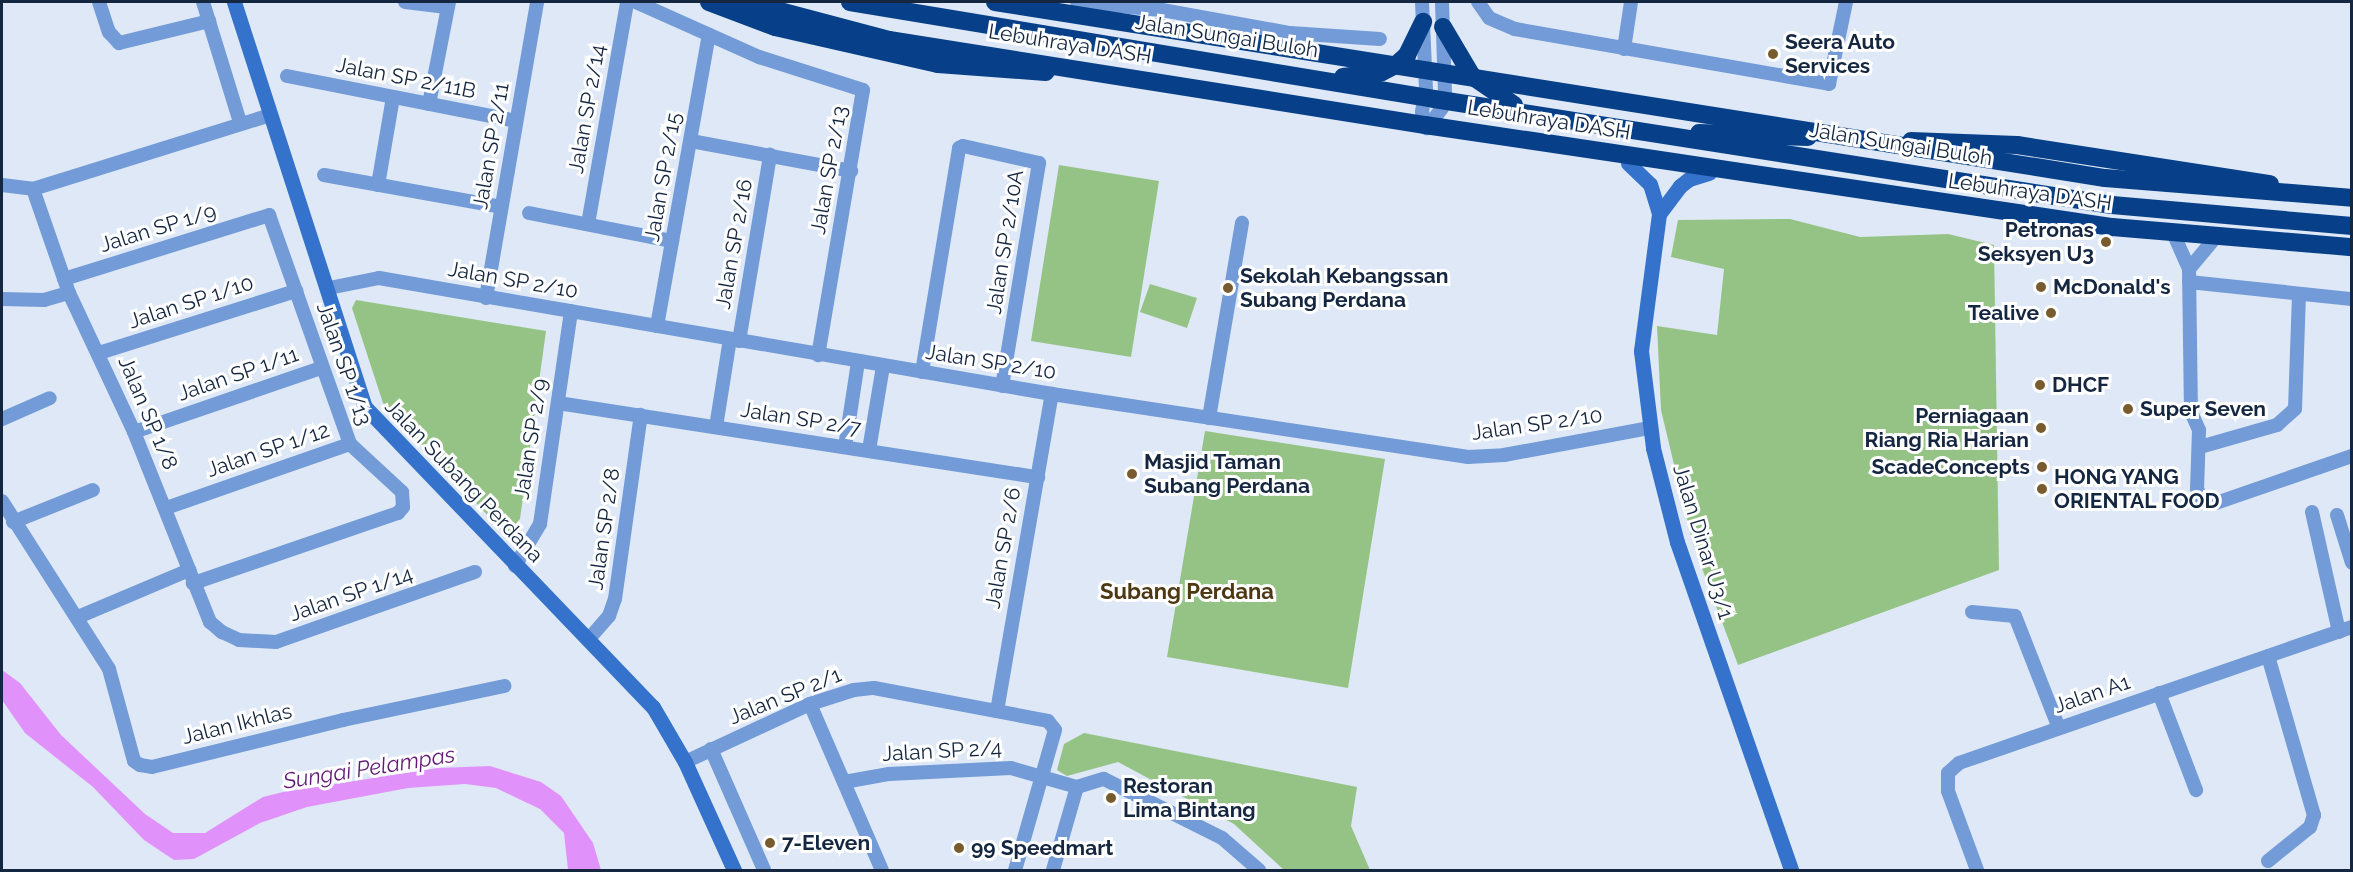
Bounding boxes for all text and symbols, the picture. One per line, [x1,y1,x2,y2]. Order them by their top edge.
street label: Jalan Sungai Buloh [1134,9,1320,63]
street label: Lebuhraya DASH [987,19,1153,69]
place label: Seera Auto Services [1785,29,1896,79]
street label: Jalan SP 2/14 [563,42,611,176]
marker: Seera Auto Services [1766,47,1780,61]
street label: Jalan SP 2/11B [334,52,478,104]
street label: Jalan SP 2/11 [467,81,515,211]
street label: Lebuhraya DASH [1466,95,1632,145]
street label: Jalan SP 2/13 [805,103,853,237]
street label: Jalan SP 2/15 [639,110,687,244]
street label: Jalan Sungai Buloh [1808,117,1994,171]
street label: Jalan SP 2/10A [981,168,1029,316]
street label: Lebuhraya DASH [1947,168,2113,216]
street label: Jalan SP 2/16 [710,177,758,311]
street label: Jalan SP 1/9 [97,198,219,258]
place label: Petronas Seksyen U3 [1978,217,2094,267]
marker: Petronas Seksyen U3 [2099,235,2113,249]
street label: Jalan SP 2/10 [446,256,580,304]
place label: Sekolah Kebangssan Subang Perdana [1240,263,1449,313]
street label: Jalan SP 1/10 [125,270,257,334]
place label: McDonald's [2053,274,2171,300]
marker: McDonald's [2034,280,2048,294]
marker: Sekolah Kebangssan Subang Perdana [1221,281,1235,295]
street label: Jalan SP 1/13 [311,299,377,429]
place label: Tealive [1968,300,2039,326]
marker: Tealive [2044,306,2058,320]
street label: Jalan SP 2/10 [924,339,1058,385]
street label: Jalan SP 1/11 [174,341,302,407]
street label: Jalan SP 1/8 [113,352,183,474]
place label: DHCF [2052,372,2109,398]
street label: Jalan SP 2/9 [509,377,553,501]
marker: DHCF [2033,378,2047,392]
street label: Jalan Subang Perdana [380,394,548,568]
place label: Super Seven [2140,396,2266,422]
street label: Jalan SP 2/7 [739,397,863,441]
street label: Jalan SP 2/10 [1470,402,1604,446]
marker: Super Seven [2121,402,2135,416]
place label: Perniagaan Riang Ria Harian [1865,403,2029,453]
street label: Jalan SP 1/12 [203,417,333,483]
marker: Perniagaan Riang Ria Harian [2034,421,2048,435]
place label: Masjid Taman Subang Perdana [1144,449,1310,499]
place label: ScadeConcepts [1871,454,2030,480]
marker: ScadeConcepts [2035,460,2049,474]
street label: Jalan Dinar U3/1 [1667,462,1739,622]
place label: HONG YANG ORIENTAL FOOD [2054,464,2220,514]
street label: Jalan SP 2/8 [583,466,625,592]
marker: Masjid Taman Subang Perdana [1125,467,1139,481]
marker: HONG YANG ORIENTAL FOOD [2035,482,2049,496]
street label: Jalan SP 2/6 [980,485,1026,611]
street label: Jalan SP 1/14 [286,561,416,627]
district label: Subang Perdana [1100,579,1274,605]
street label: Jalan SP 2/1 [725,662,845,730]
street label: Jalan A1 [2050,669,2134,719]
street label: Jalan Ikhlas [180,698,294,750]
street label: Jalan SP 2/4 [881,735,1003,767]
water label: Sungai Pelampas [281,741,457,795]
place label: Restoran Lima Bintang [1123,773,1256,823]
marker: Restoran Lima Bintang [1104,791,1118,805]
place label: 7-Eleven [782,830,870,856]
place label: 99 Speedmart [971,835,1113,861]
marker: 7-Eleven [763,836,777,850]
marker: 99 Speedmart [952,841,966,855]

